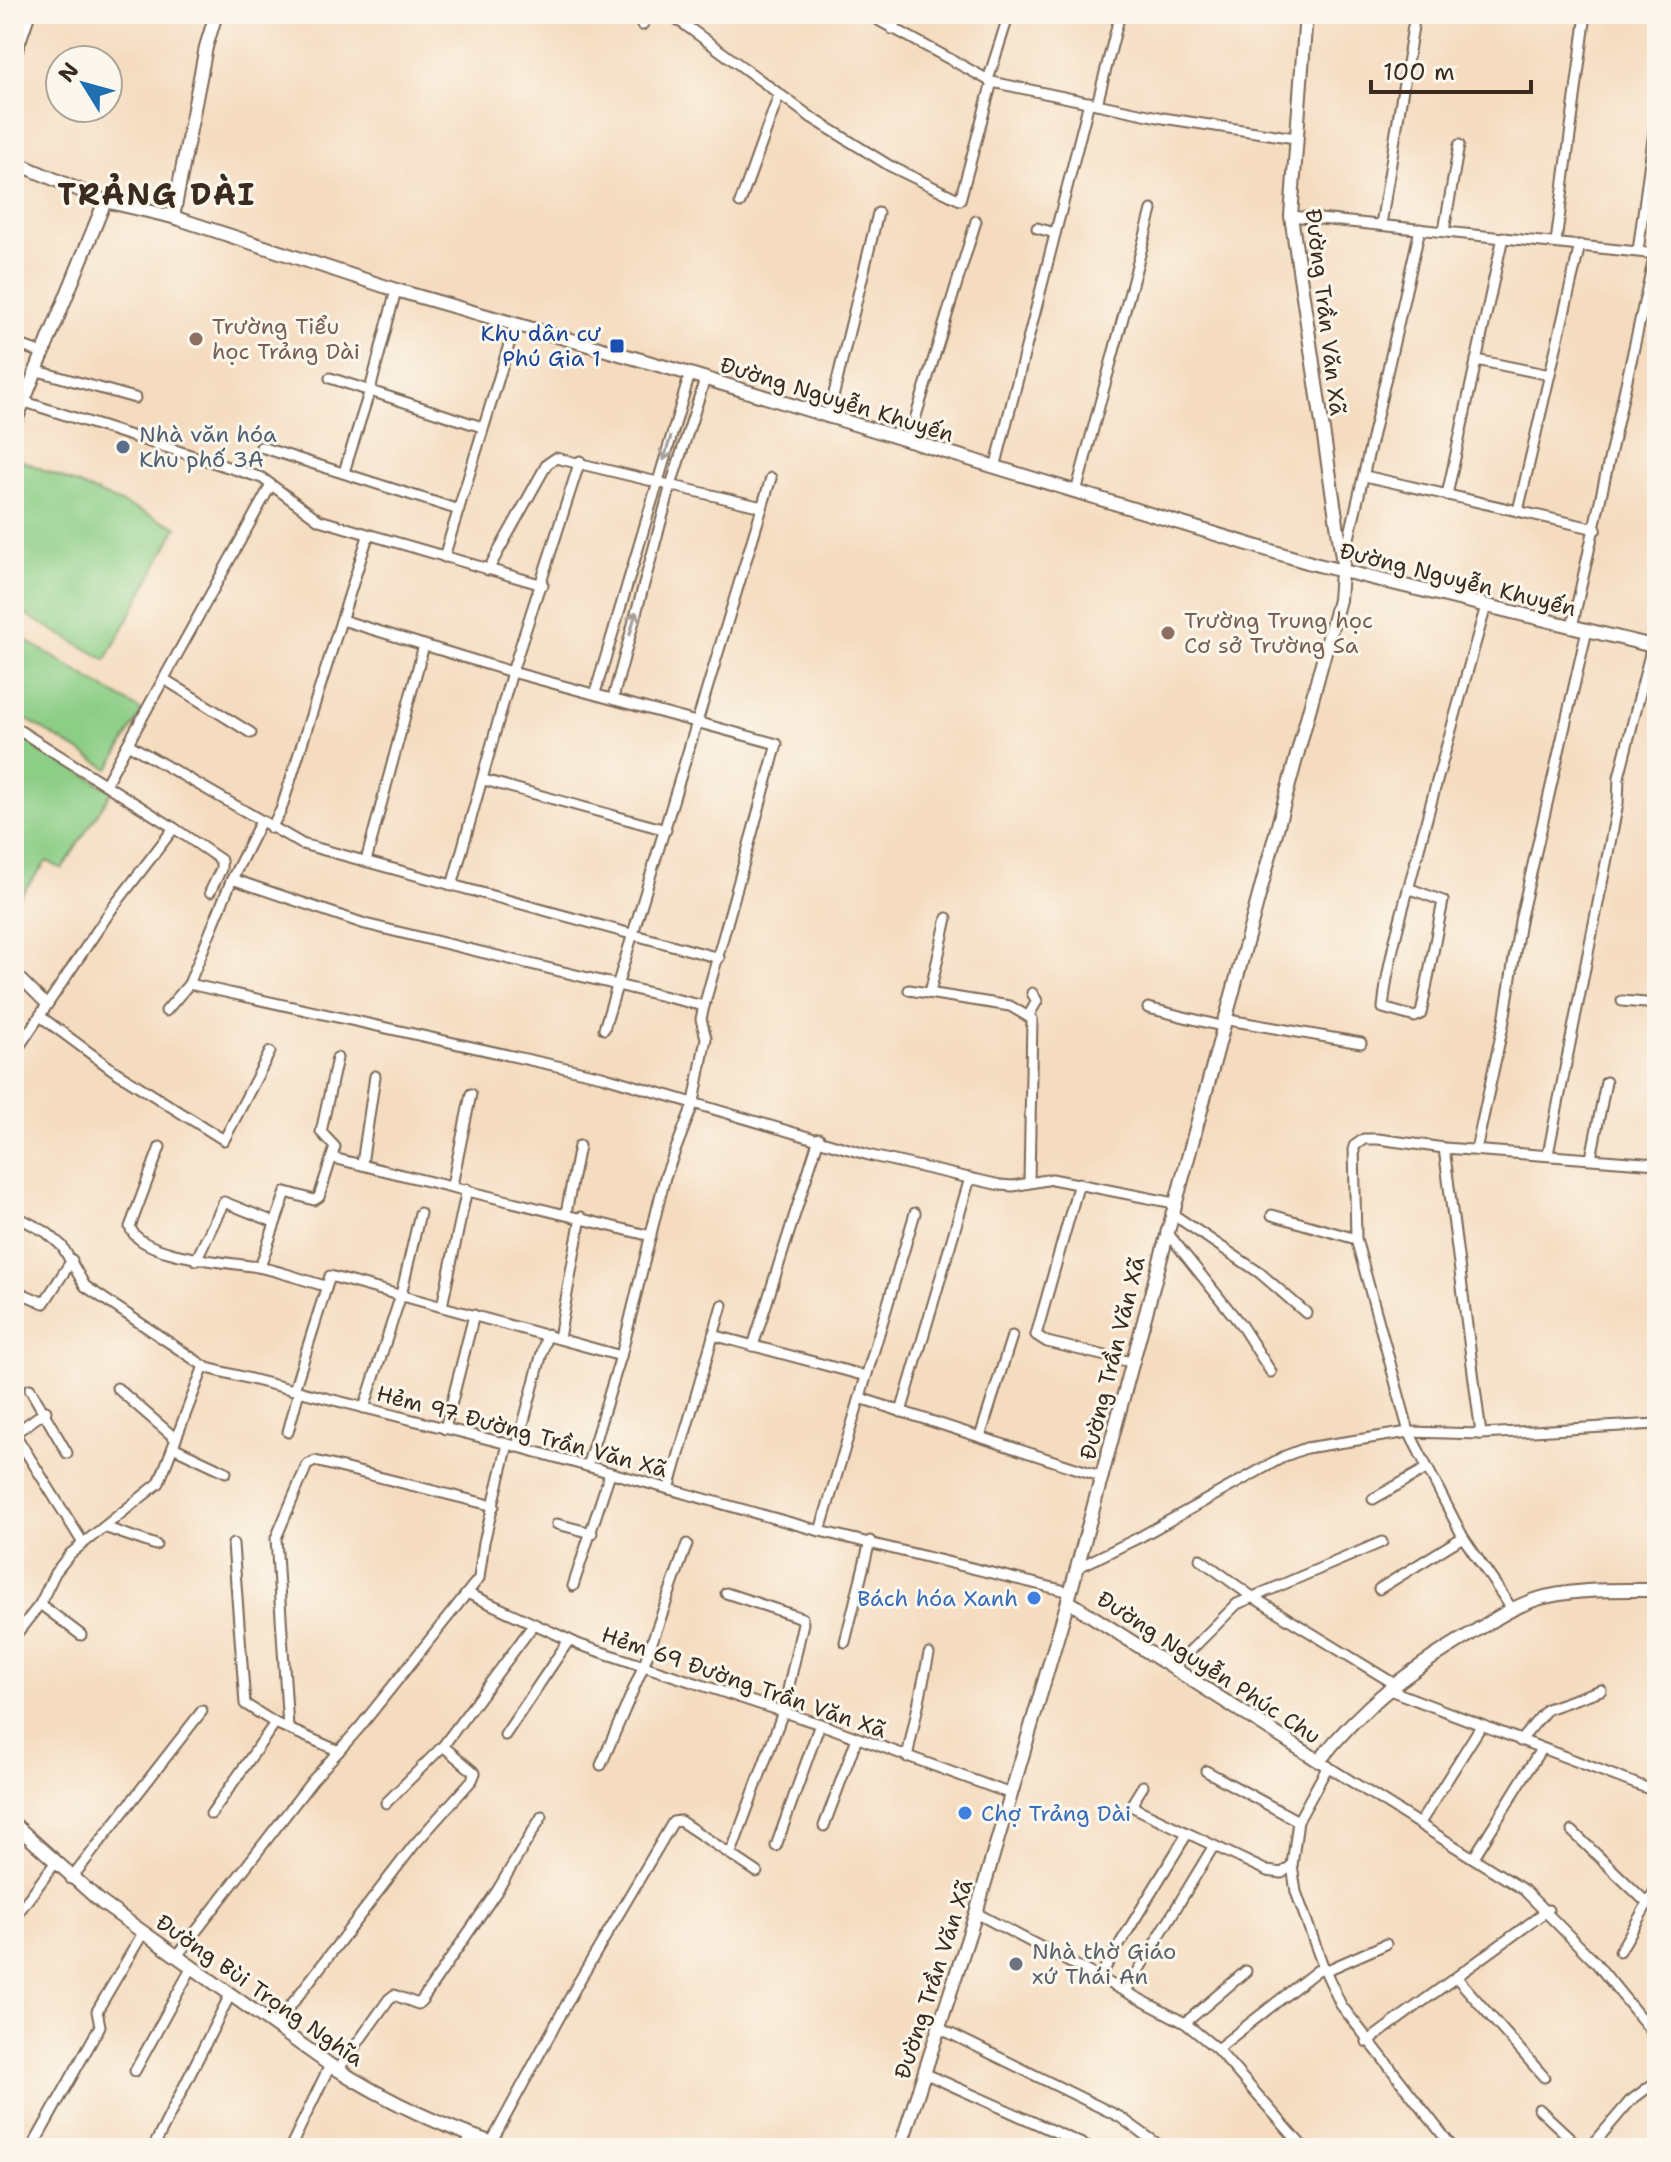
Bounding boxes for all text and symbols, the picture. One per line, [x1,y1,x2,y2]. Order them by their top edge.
north arrow [44,44,124,124]
scale bar [1371,44,1531,94]
text: 100 m [1383,56,1455,88]
text: N [52,57,85,88]
district label: TRẢNG DÀI [58,173,256,215]
street label: Đường Trần Văn Xã [1298,207,1353,417]
place label: Trường Tiểu học Trảng Dài [212,312,360,366]
place label: Khu dân cư Phú Gia 1 [481,319,602,373]
marker: Trường Tiểu học Trảng Dài [187,330,205,348]
marker: Khu dân cư Phú Gia 1 [608,337,626,355]
street label: Đường Nguyễn Khuyến [716,350,957,449]
place label: Nhà văn hóa Khu phố 3A [139,420,277,474]
one-way arrow [659,435,674,461]
marker: Nhà văn hóa Khu phố 3A [114,438,132,456]
street label: Đường Nguyễn Khuyến [1337,536,1579,623]
place label: Trường Trung học Cơ sở Trường Sa [1184,606,1373,660]
one-way arrow [627,610,642,636]
marker: Trường Trung học Cơ sở Trường Sa [1159,624,1177,642]
street label: Đường Trần Văn Xã [1073,1253,1152,1463]
street label: Hẻm 97 Đường Trần Văn Xã [373,1379,671,1484]
place label: Bách hóa Xanh [857,1584,1018,1613]
street label: Đường Nguyễn Phúc Chu [1091,1584,1326,1751]
marker: Bách hóa Xanh [1025,1589,1043,1607]
street label: Hẻm 69 Đường Trần Văn Xã [598,1620,890,1745]
place label: Chợ Trảng Dài [981,1799,1131,1828]
marker: Chợ Trảng Dài [956,1804,974,1822]
street label: Đường Trần Văn Xã [888,1875,980,2083]
street label: Đường Bùi Trọng Nghĩa [150,1908,370,2073]
place label: Nhà thờ Giáo xứ Thái An [1032,1937,1176,1991]
marker: Nhà thờ Giáo xứ Thái An [1007,1955,1025,1973]

